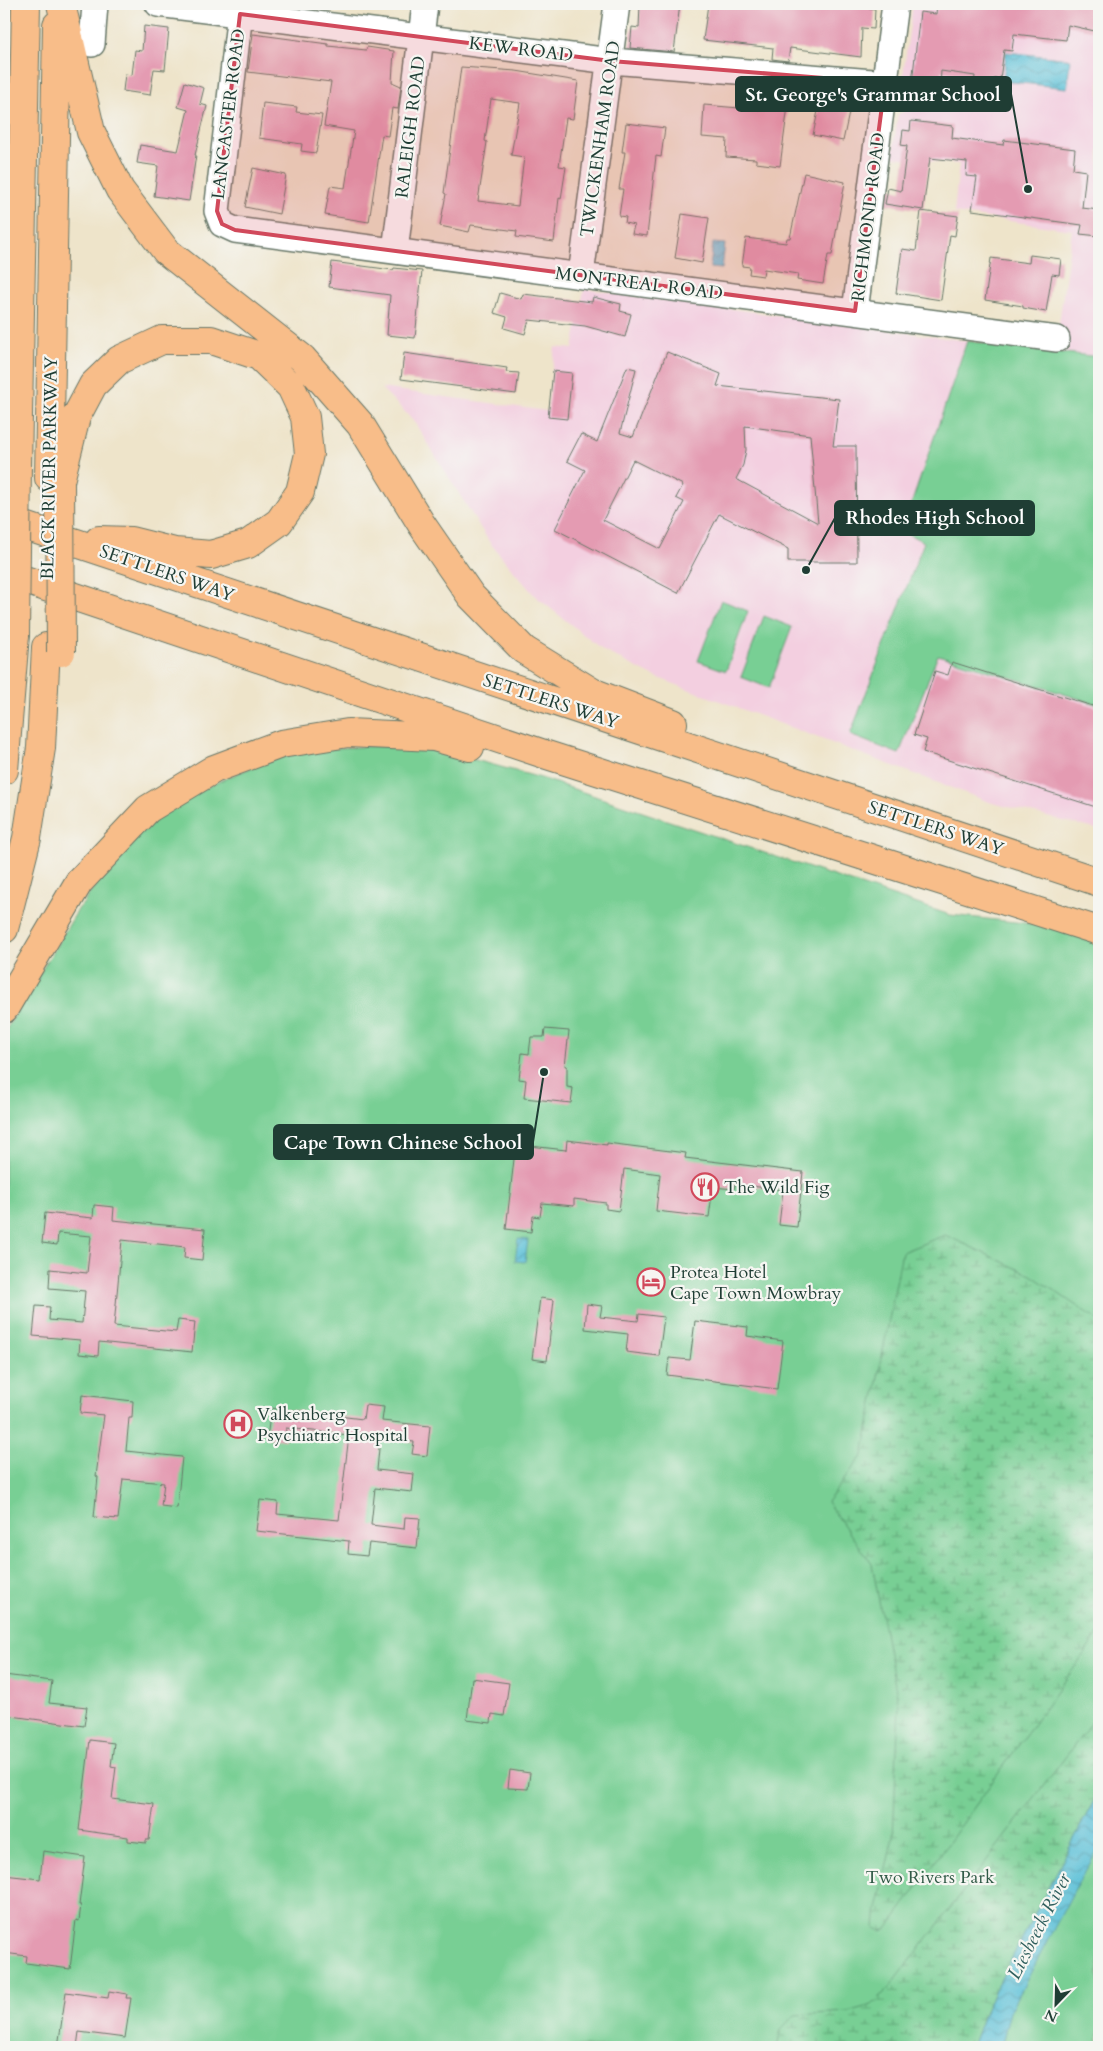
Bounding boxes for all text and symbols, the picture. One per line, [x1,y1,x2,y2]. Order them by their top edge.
street label: LANCASTER ROAD [206,27,251,201]
street label: KEW ROAD [467,31,574,68]
street label: TWICKENHAM ROAD [574,39,627,239]
street label: RALEIGH ROAD [389,55,432,200]
callout: St. George's Grammar School [736,77,1011,111]
text: St. George's Grammar School [746,82,1001,108]
street label: RICHMOND ROAD [846,131,891,303]
street label: MONTREAL ROAD [554,261,724,306]
street label: BLACK RIVER PARKWAY [35,355,64,580]
callout: Rhodes High School [835,501,1034,535]
text: Rhodes High School [845,505,1025,531]
street label: SETTLERS WAY [96,539,238,608]
street label: SETTLERS WAY [480,668,622,735]
street label: SETTLERS WAY [865,795,1007,862]
callout: Cape Town Chinese School [274,1125,533,1159]
text: Cape Town Chinese School [284,1130,523,1156]
restaurant icon: The Wild Fig [690,1172,720,1202]
place label: The Wild Fig [724,1175,830,1200]
place label: Protea Hotel Cape Town Mowbray [670,1260,842,1306]
hotel icon: Protea Hotel Cape Town Mowbray [636,1267,666,1297]
place label: Valkenberg Psychiatric Hospital [257,1402,408,1448]
hospital icon: Valkenberg Psychiatric Hospital [223,1409,253,1439]
park label: Two Rivers Park [865,1865,995,1890]
water label: Liesbeeck River [1001,1868,1077,1984]
north arrow [1030,1978,1080,2028]
text: N [1042,2004,1060,2027]

